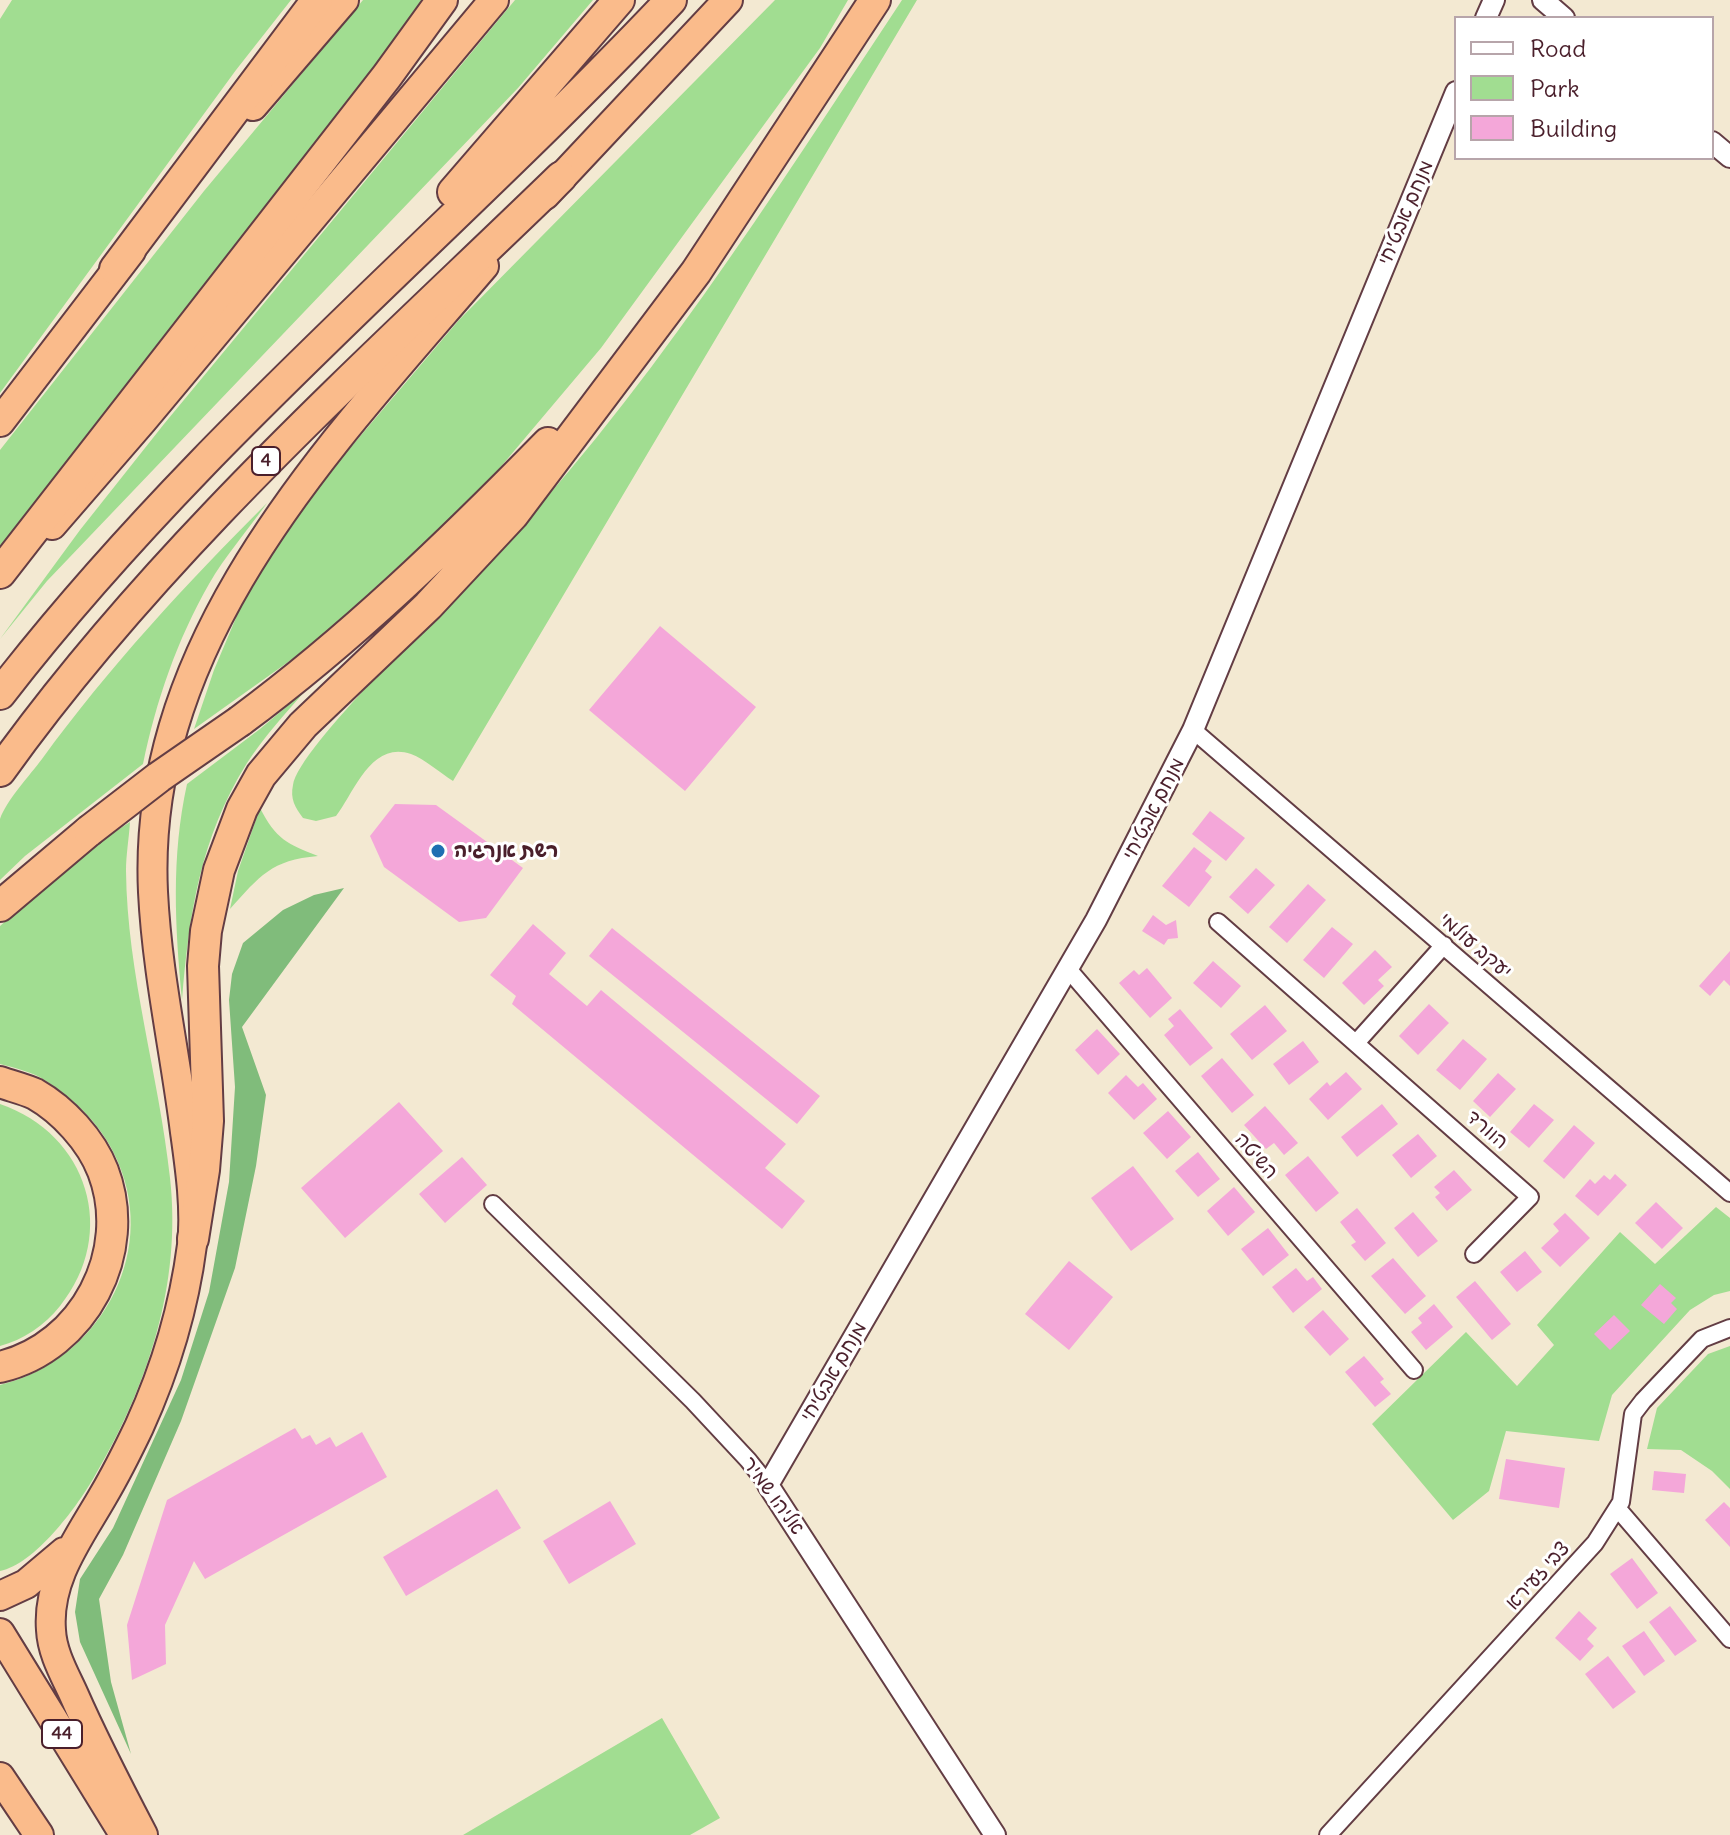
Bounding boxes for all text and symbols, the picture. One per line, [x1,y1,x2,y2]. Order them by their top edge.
legend [1454,16,1714,160]
text: Road [1530,33,1586,63]
text: Park [1530,73,1580,103]
text: Building [1530,113,1617,143]
street label: מנחם אבטיחי [1373,157,1439,269]
road number: 4 [252,447,280,475]
street label: מנחם אבטיחי [1118,754,1190,864]
place label: רשת אנרגיה [454,839,558,863]
marker: רשת אנרגיה [429,842,447,860]
street label: יעקב עולמי [1434,908,1516,984]
street label: הוורד [1461,1105,1513,1155]
street label: השיטה [1229,1128,1283,1184]
street label: מנחם אבטיחי [796,1318,872,1426]
street label: אליהו שמיר [737,1452,809,1540]
street label: צבי זעירא [1501,1537,1575,1615]
road number: 44 [42,1720,82,1748]

